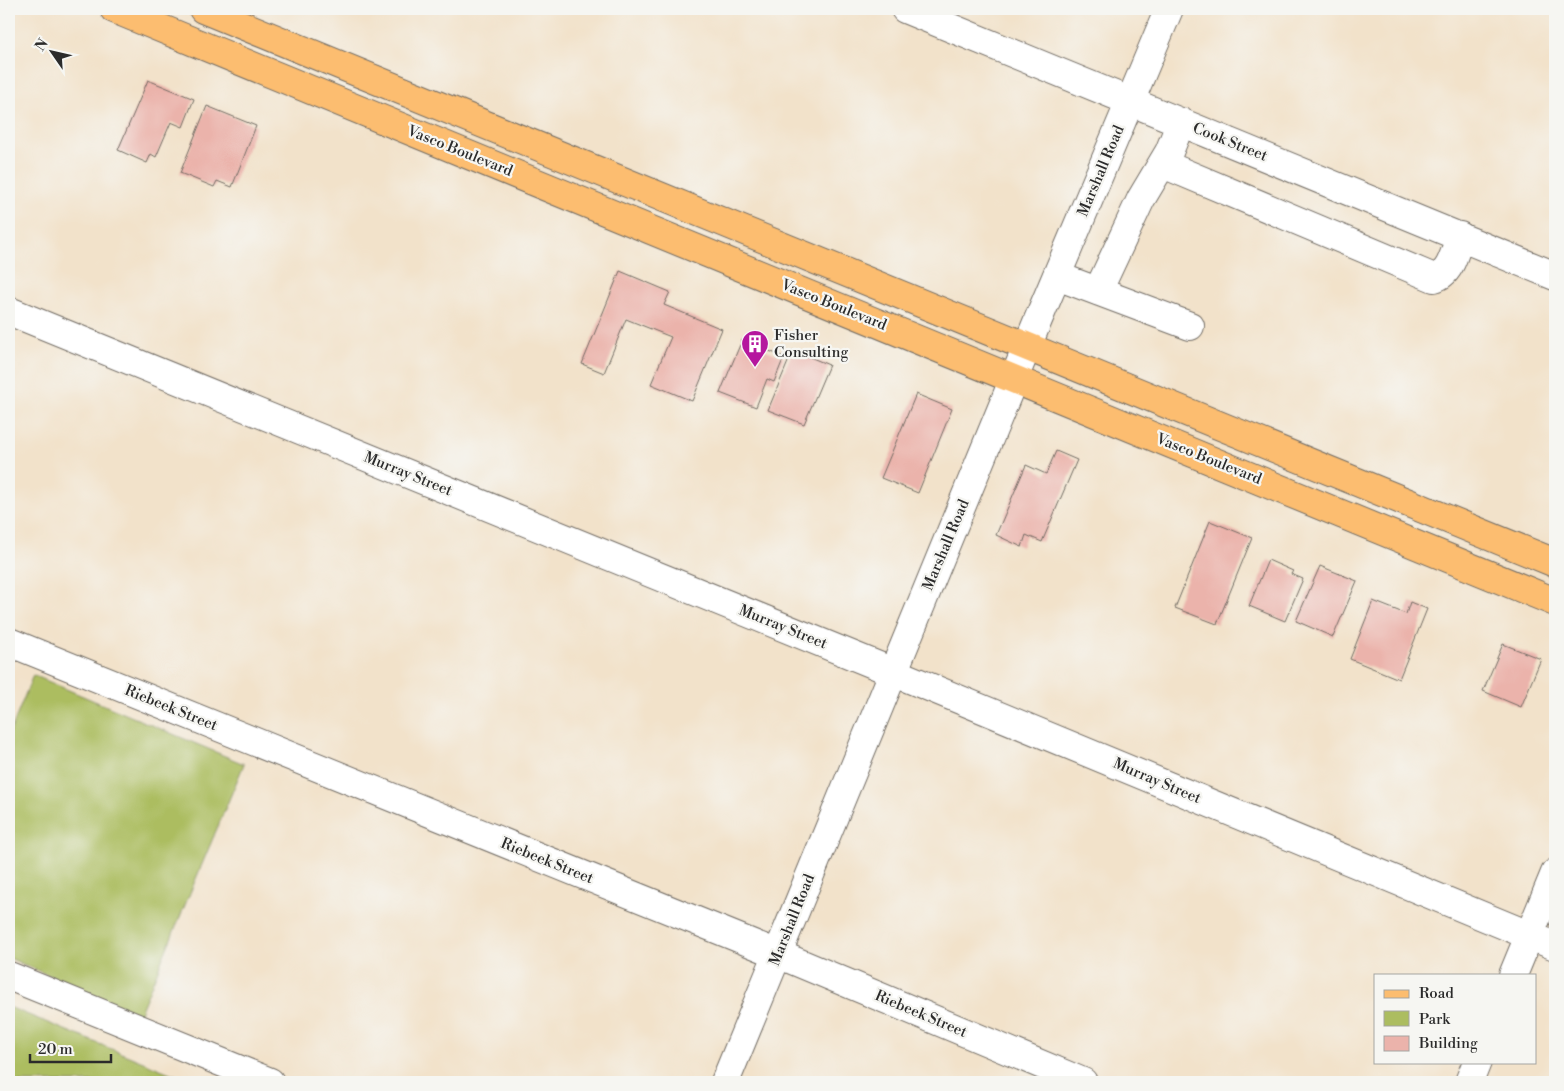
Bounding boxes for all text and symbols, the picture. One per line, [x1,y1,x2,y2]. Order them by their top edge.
north arrow [28,28,78,78]
text: N [31,36,53,55]
street label: Cook Street [1190,118,1271,166]
street label: Vasco Boulevard [404,121,516,181]
street label: Marshall Road [1073,122,1129,219]
street label: Vasco Boulevard [778,275,890,335]
place label: Fisher Consulting [774,326,848,362]
building icon: Fisher Consulting [740,329,770,368]
street label: Vasco Boulevard [1153,429,1265,489]
street label: Murray Street [361,448,456,501]
street label: Marshall Road [918,496,974,593]
street label: Murray Street [736,601,831,654]
street label: Riebeek Street [122,681,221,735]
street label: Murray Street [1110,754,1204,808]
street label: Riebeek Street [498,834,597,888]
street label: Marshall Road [765,871,819,969]
legend [1374,974,1536,1064]
text: Road [1419,984,1454,1003]
street label: Riebeek Street [872,986,971,1042]
text: Park [1419,1010,1451,1029]
scale bar [30,1031,111,1063]
text: Building [1418,1034,1478,1053]
text: 20 m [38,1040,73,1059]

